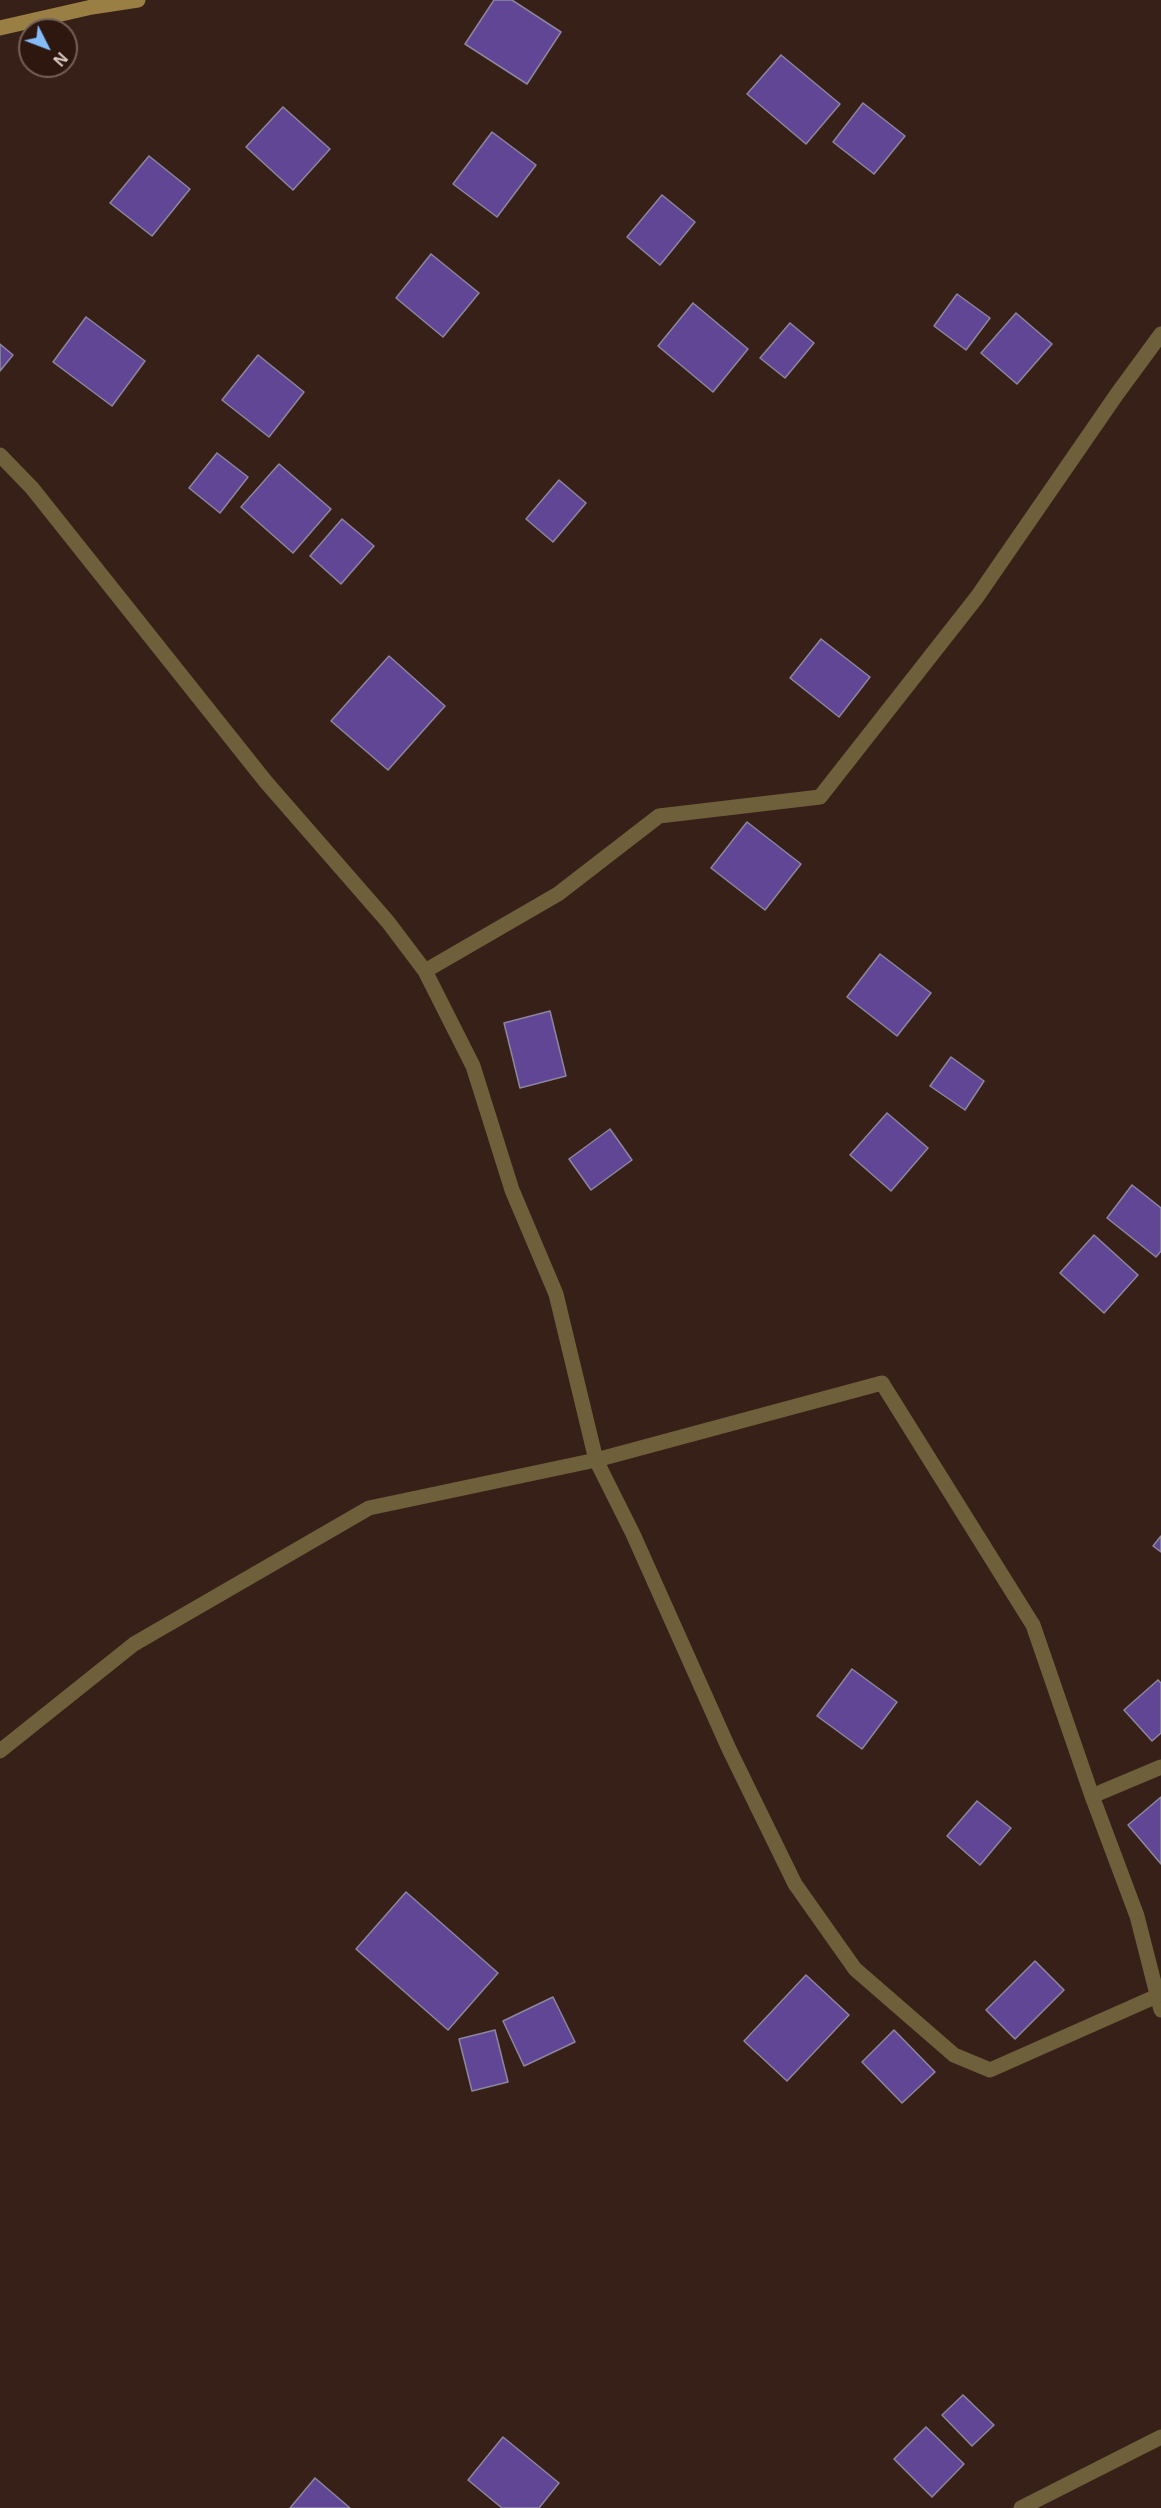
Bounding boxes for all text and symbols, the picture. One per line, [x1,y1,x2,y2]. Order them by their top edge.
north arrow [18,18,78,78]
text: N [50,49,70,69]

